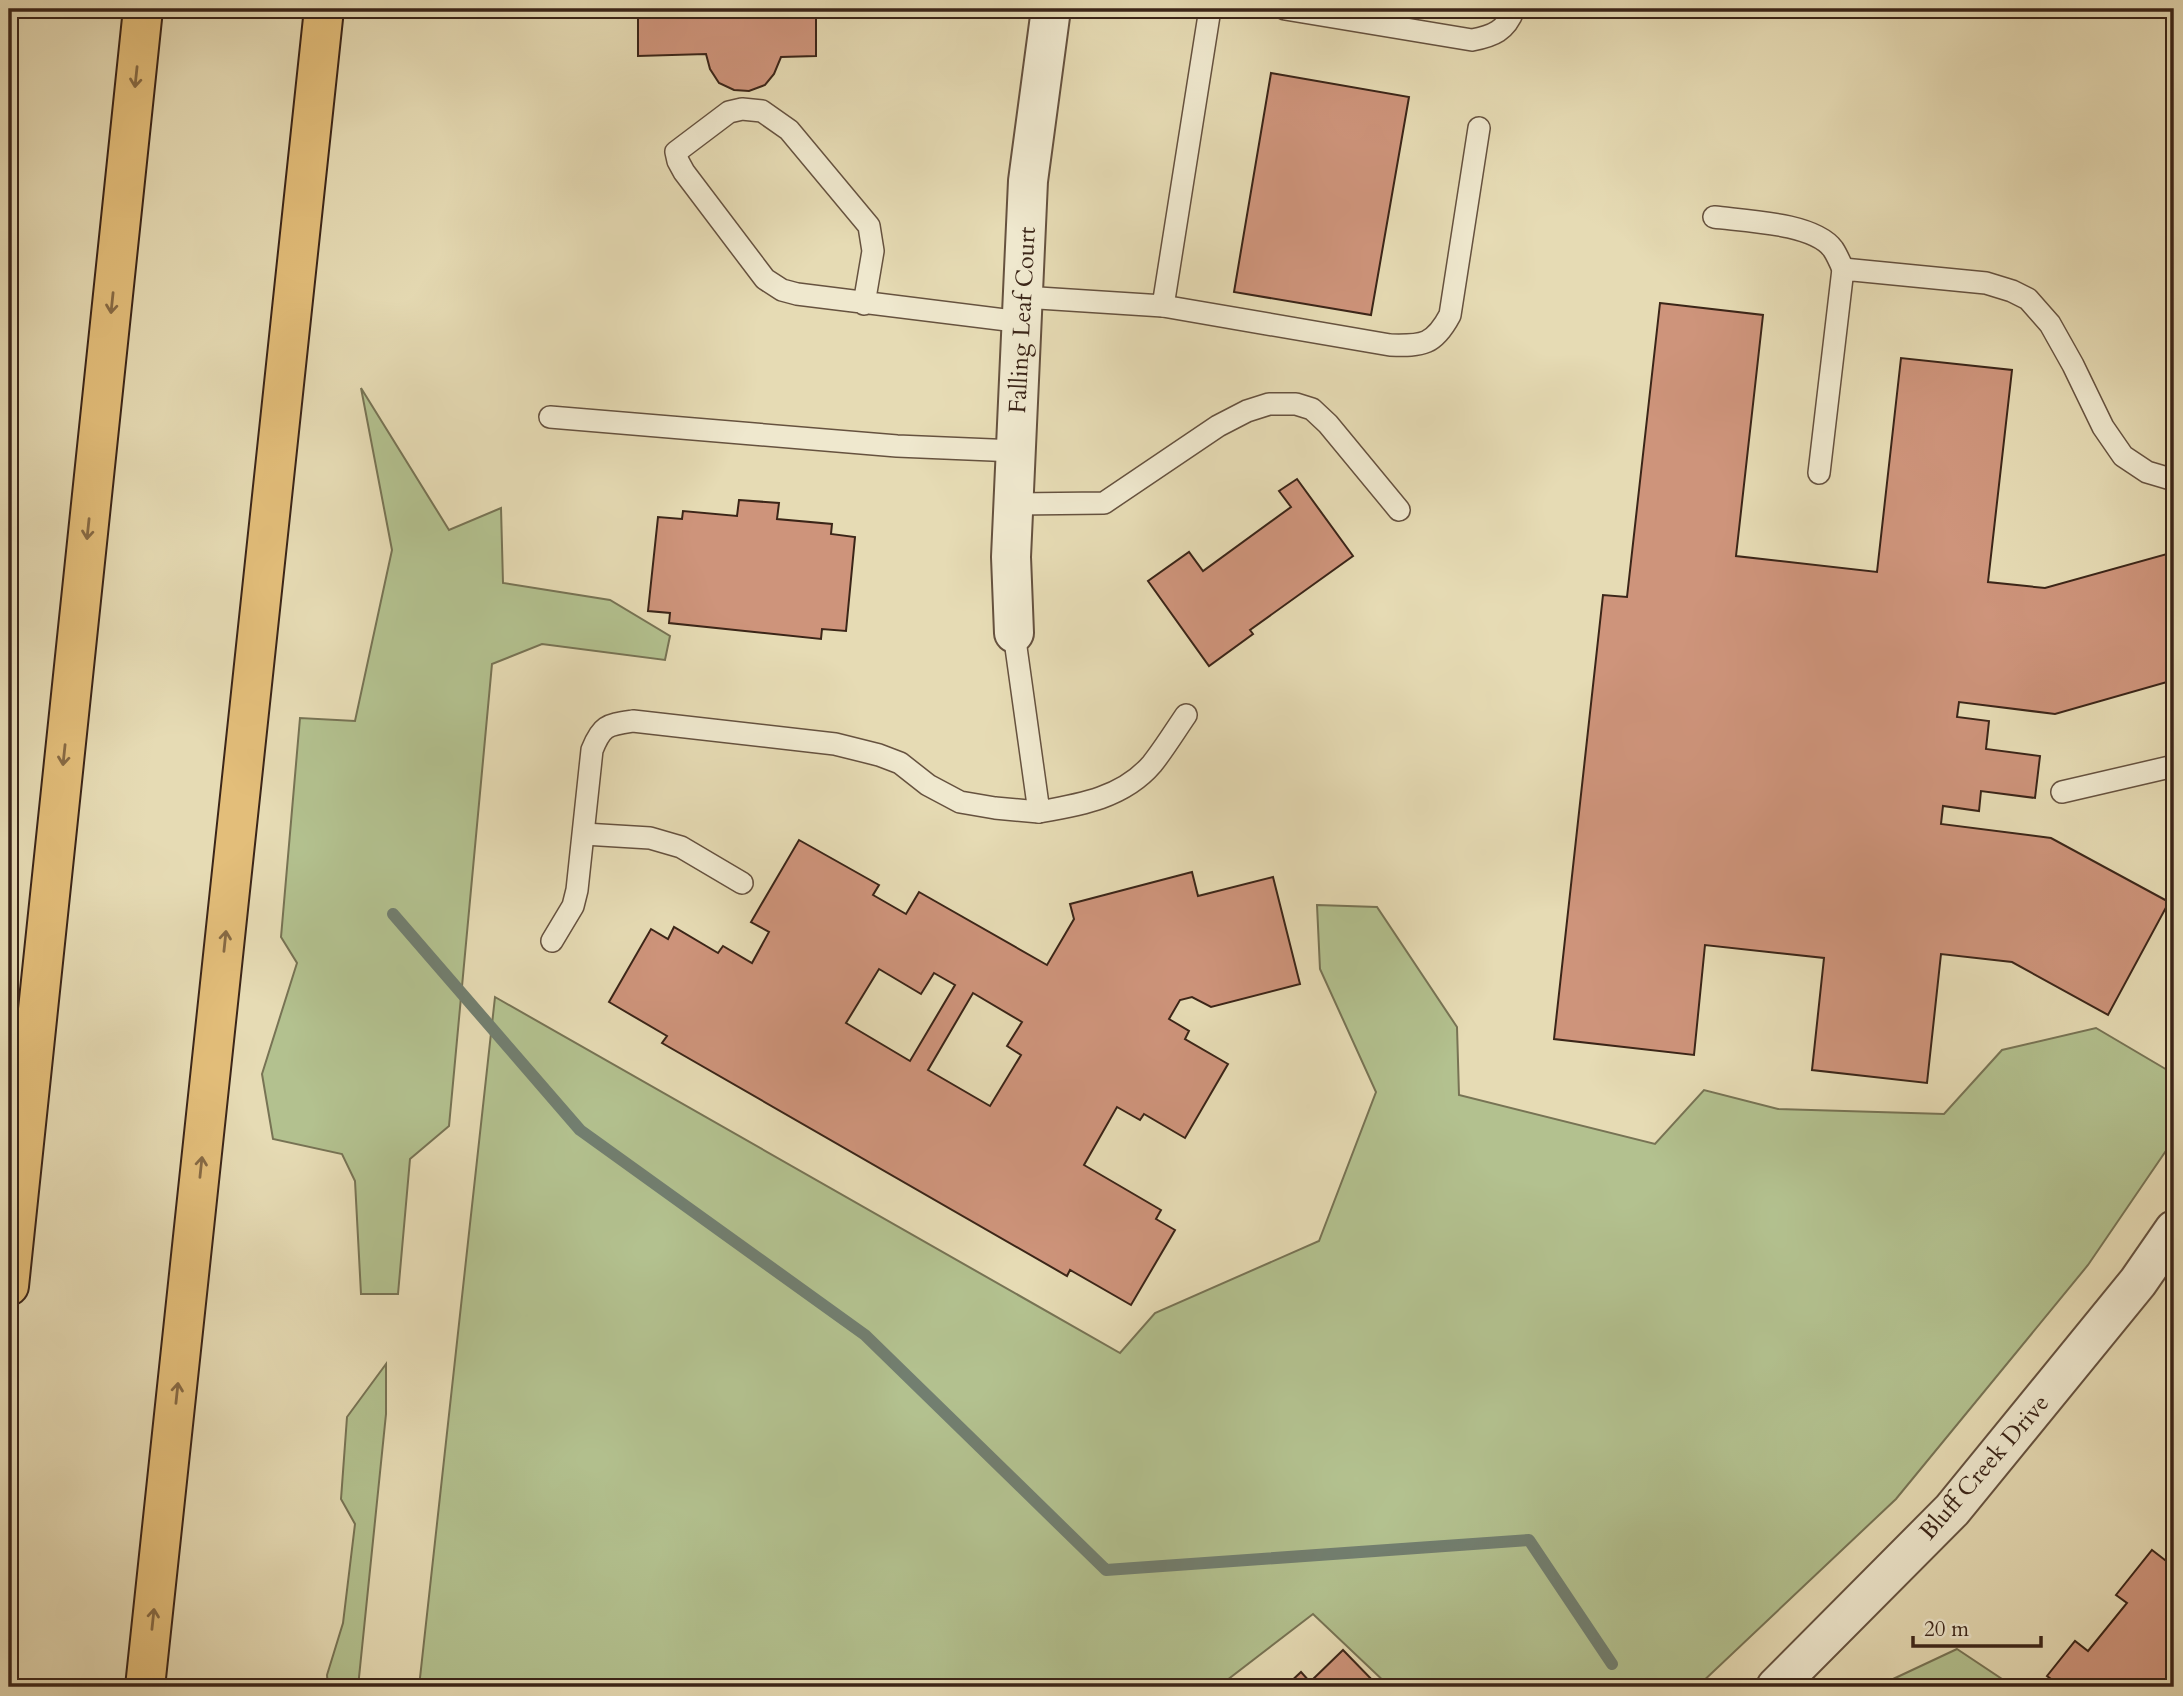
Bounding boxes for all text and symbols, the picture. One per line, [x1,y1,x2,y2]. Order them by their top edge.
one-way arrow [129,65,142,87]
street label: Falling Leaf Court [1001,225,1044,414]
one-way arrow [105,291,118,314]
one-way arrow [82,517,95,540]
one-way arrow [58,744,71,766]
one-way arrow [218,930,231,953]
one-way arrow [194,1156,207,1179]
one-way arrow [170,1382,183,1405]
street label: Bluff Creek Drive [1912,1388,2057,1547]
scale bar [1913,1605,2041,1649]
one-way arrow [146,1609,159,1631]
text: 20 m [1924,1615,1969,1644]

